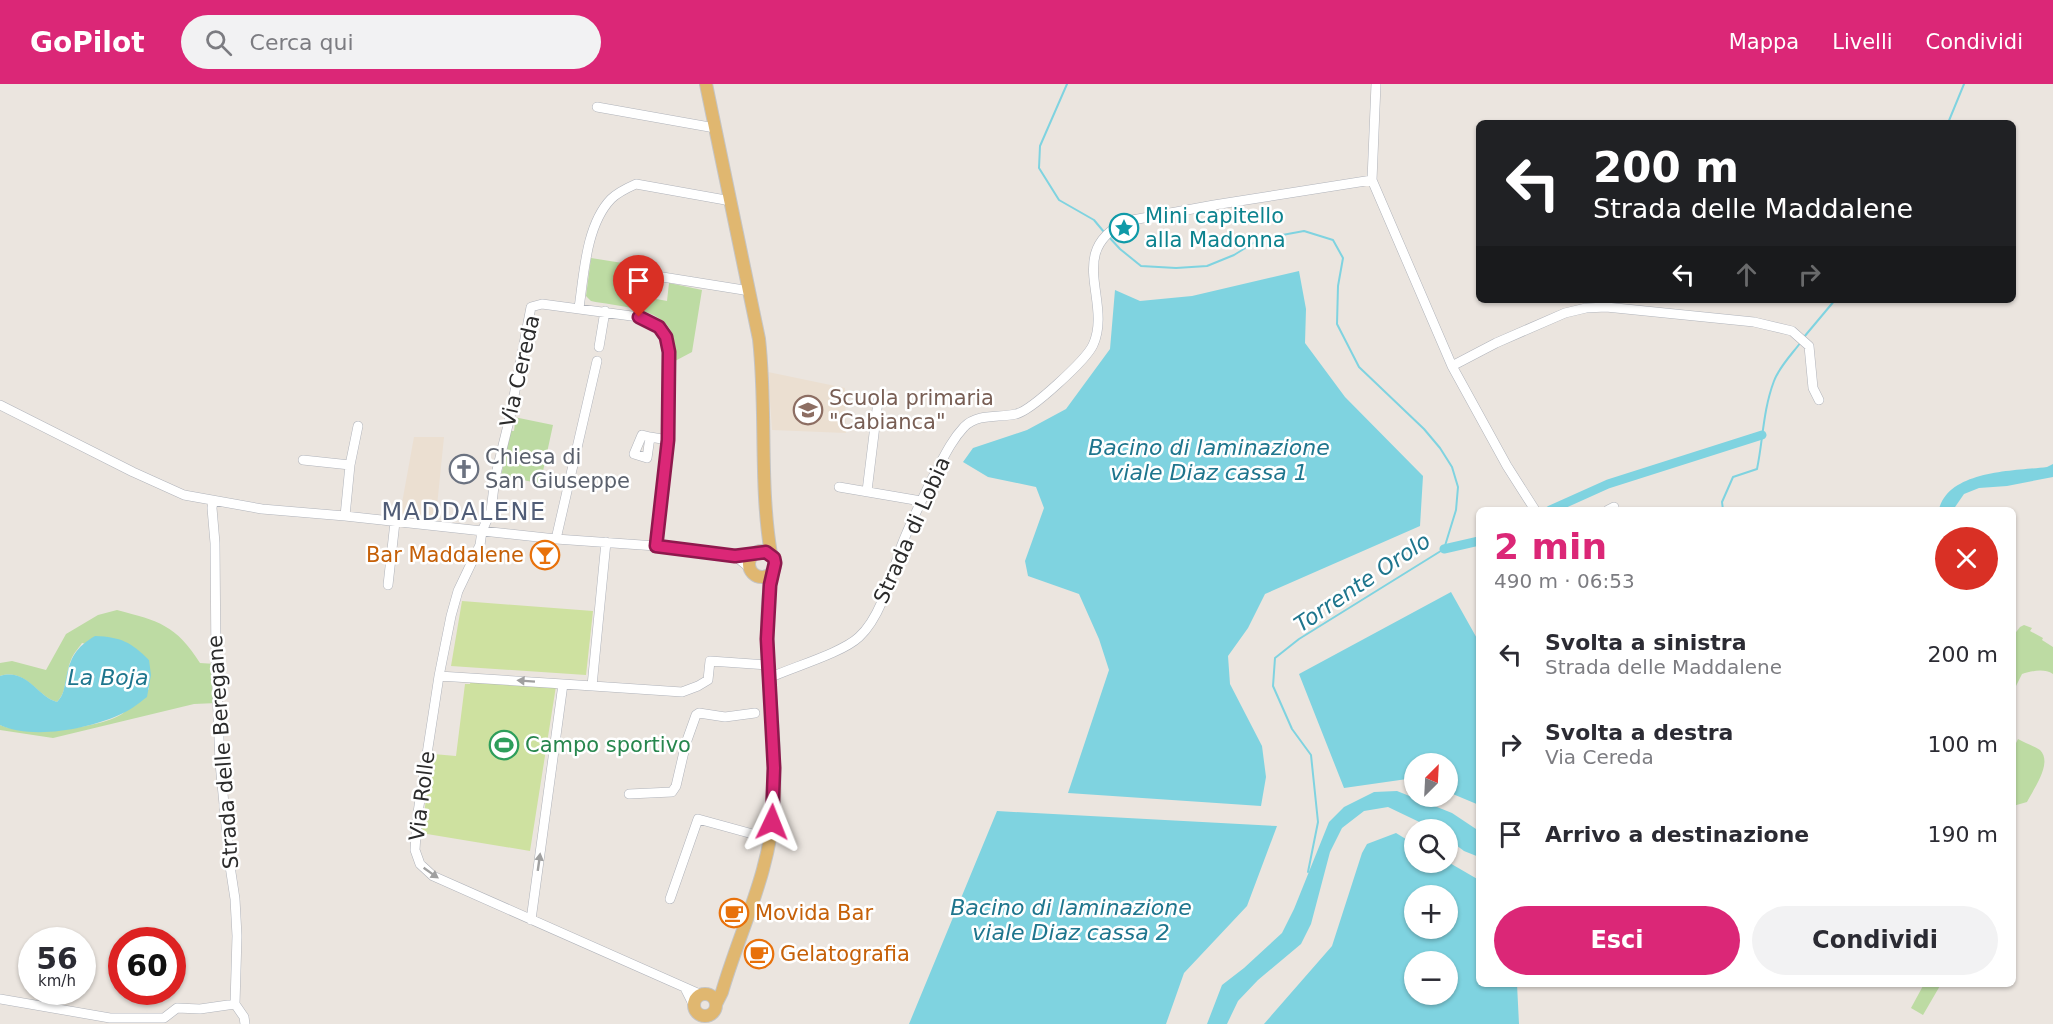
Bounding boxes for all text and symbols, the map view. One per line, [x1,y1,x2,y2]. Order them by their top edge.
search box [181,15,601,69]
text: GoPilot [30,26,145,59]
icon: search [202,26,235,59]
text: Cerca qui [250,30,354,55]
text: Mappa [1729,30,1799,54]
text: Livelli [1832,30,1893,54]
text: Condividi [1926,30,2023,54]
text: 200 m [1593,143,1739,192]
icon: left [1494,144,1572,222]
text: Strada delle Maddalene [1593,193,1913,224]
place label: Mini capitello alla Madonna [1145,204,1286,252]
place icon: Mini capitello alla Madonna [1108,212,1140,244]
pin [613,255,664,317]
icon: left [1667,258,1700,291]
icon: ahead [1730,258,1763,291]
icon: right [1793,258,1826,291]
icon: arrive [622,264,655,297]
street label: Via Cereda [495,313,545,429]
place label: Scuola primaria "Cabianca" [829,386,994,434]
school or university icon: Scuola primaria "Cabianca" [792,394,824,426]
water label: Bacino di laminazione viale Diaz cassa 1 [1088,435,1330,485]
place label: Chiesa di San Giuseppe [485,445,630,493]
church icon: Chiesa di San Giuseppe [448,453,480,485]
street label: Strada di Lobia [869,453,955,607]
district label: MADDALENE [381,498,547,526]
text: 2 min [1494,526,1607,567]
button: close [1935,527,1998,590]
water label: Torrente Orolo [1290,528,1435,637]
bar icon: Bar Maddalene [529,539,561,571]
place label: Bar Maddalene [366,543,524,567]
text: 490 m · 06:53 [1494,569,1635,593]
text: Svolta a sinistra [1545,630,1747,655]
street label: Strada delle Beregane [203,634,243,870]
icon: left [1494,638,1527,671]
text: 200 m [1928,642,1998,667]
text: Strada delle Maddalene [1545,655,1782,679]
water label: La Boja [68,665,148,690]
one-way arrow [517,677,536,686]
text: Svolta a destra [1545,720,1733,745]
icon: right [1494,728,1527,761]
sports icon: Campo sportivo [488,729,520,761]
text: 100 m [1928,732,1998,757]
place label: Campo sportivo [525,733,691,757]
text: Via Cereda [1545,745,1654,769]
street label: Via Rolle [405,750,439,842]
north arrow [1404,753,1458,807]
map controls [1404,753,1458,1005]
position arrow [740,790,804,854]
icon: arrive [1494,818,1527,851]
button: search [1404,819,1458,873]
text: Arrivo a destinazione [1545,822,1809,847]
text: 190 m [1928,822,1998,847]
one-way arrow [534,852,543,871]
one-way arrow [423,867,439,879]
button: + [1404,885,1458,939]
water label: Bacino di laminazione viale Diaz cassa 2 [950,895,1192,945]
cafe icon: Movida Bar [718,897,750,929]
place label: Movida Bar [755,901,873,925]
button: Esci [1494,906,1740,975]
button: Condividi [1752,906,1998,975]
speed limit sign: 60 [108,927,186,1005]
cafe icon: Gelatografia [743,938,775,970]
text: 56 [36,941,78,976]
place label: Gelatografia [780,942,910,966]
button: − [1404,951,1458,1005]
text: km/h [38,972,76,990]

